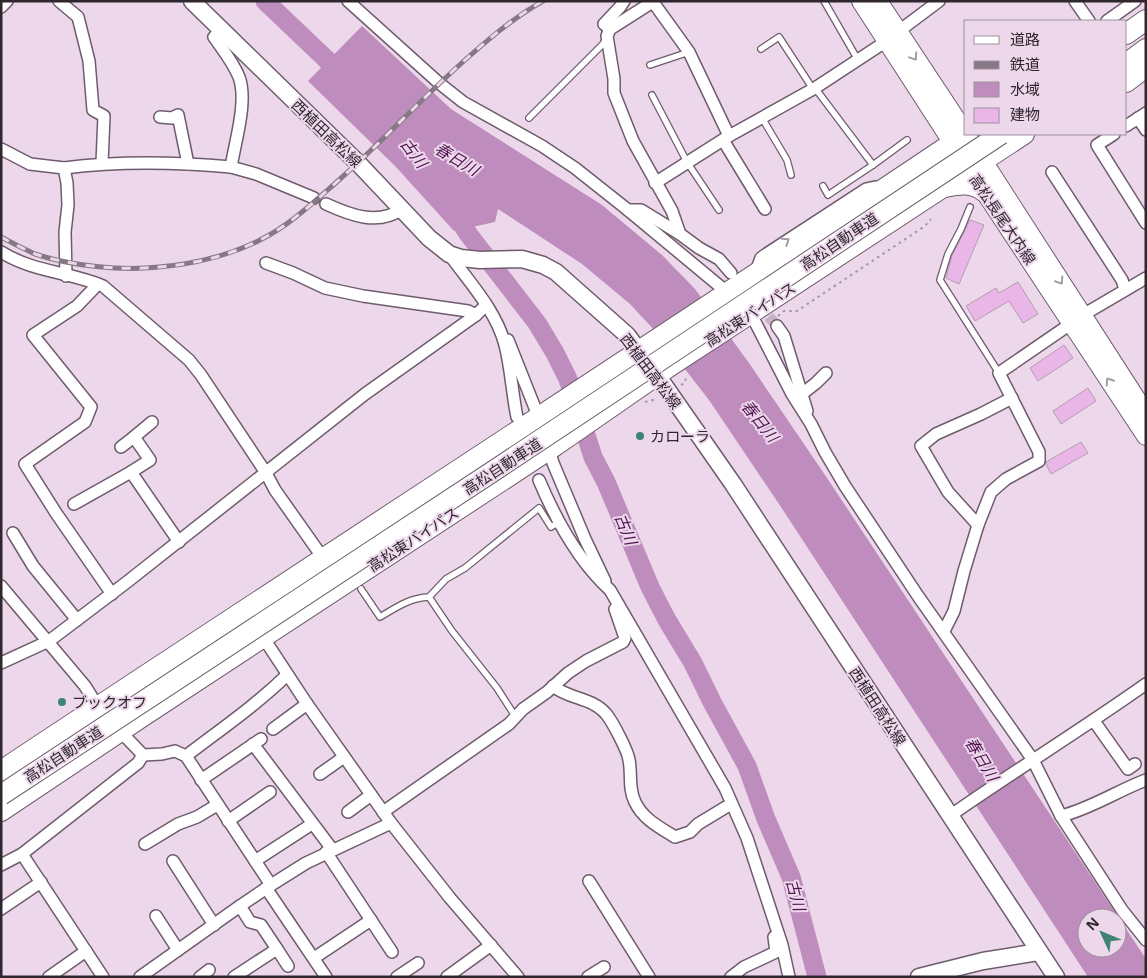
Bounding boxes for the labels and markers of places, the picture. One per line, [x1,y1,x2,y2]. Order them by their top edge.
place label: カローラ [650,426,710,446]
marker: カローラ [634,430,646,442]
place label: ブックオフ [72,692,147,712]
marker: ブックオフ [56,696,68,708]

